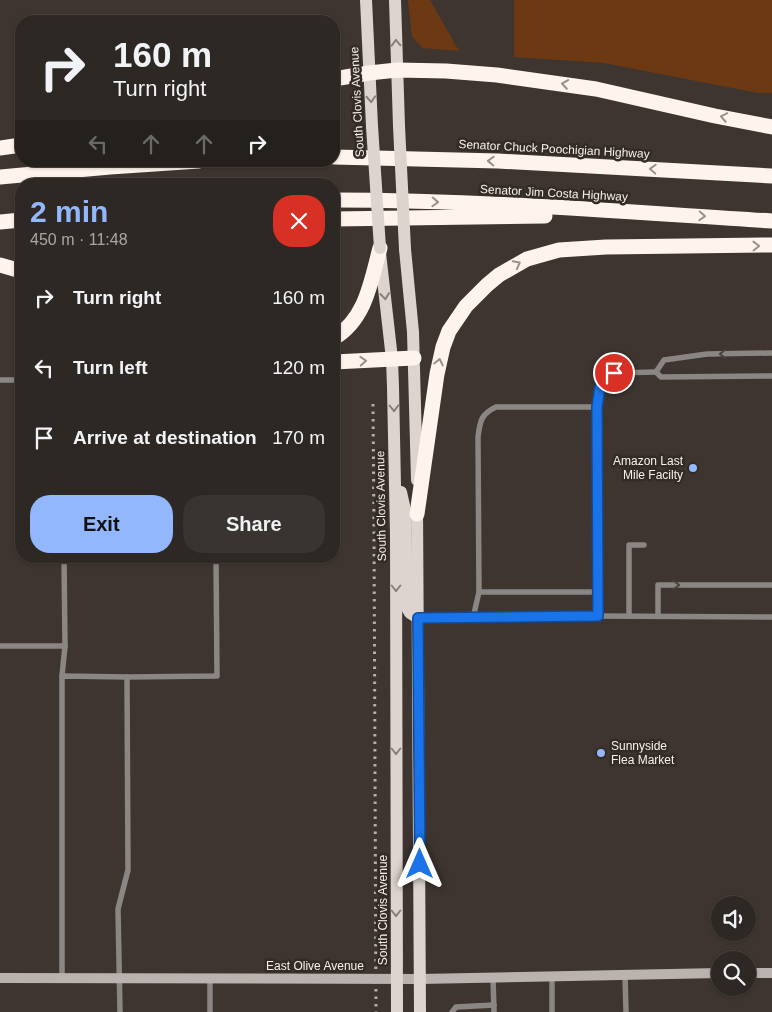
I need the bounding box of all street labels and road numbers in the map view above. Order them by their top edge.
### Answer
street label: South Clovis Avenue [347,46,367,158]
street label: Senator Chuck Poochigian Highway [458,137,650,161]
street label: Senator Jim Costa Highway [480,182,628,204]
street label: South Clovis Avenue [373,450,389,561]
street label: South Clovis Avenue [376,854,390,965]
street label: East Olive Avenue [266,959,364,973]

